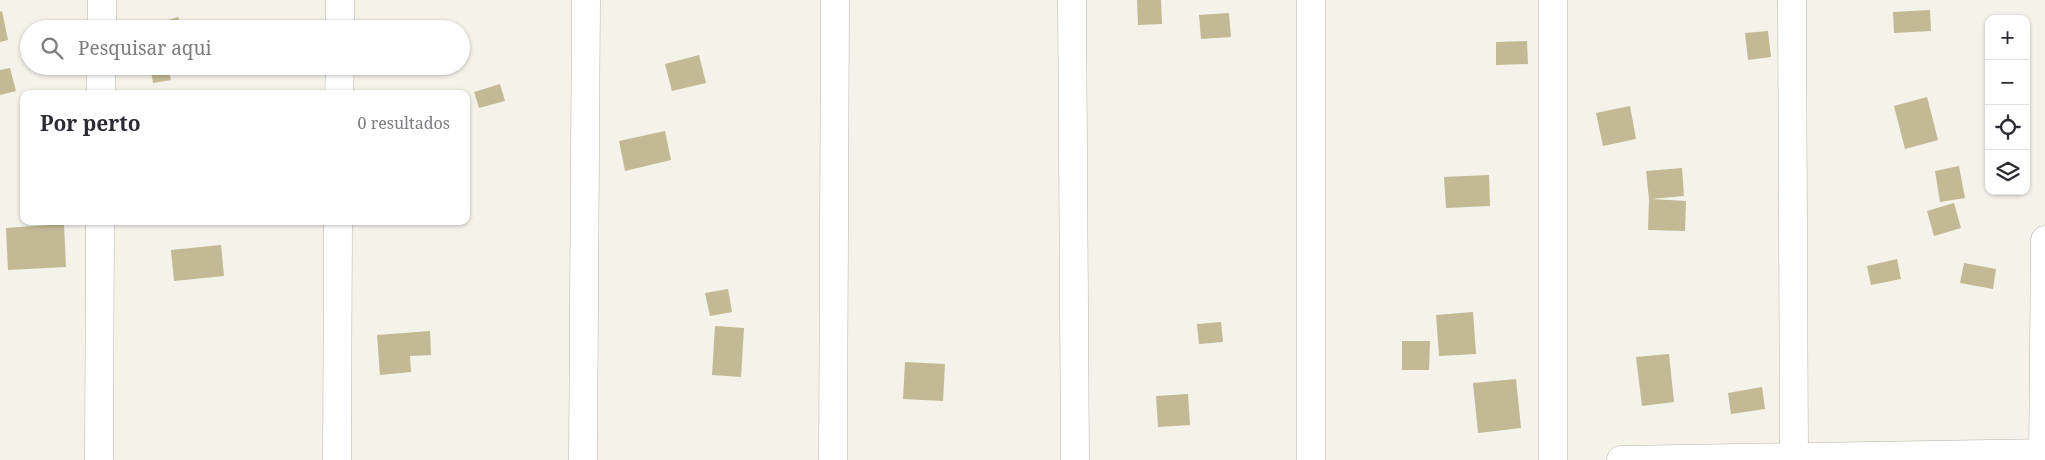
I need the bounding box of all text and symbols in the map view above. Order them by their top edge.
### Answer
map controls [1985,15,2030,195]
button: + [1985,15,2030,60]
search box [20,20,470,75]
icon: search [38,34,66,62]
text: Pesquisar aqui [78,35,212,61]
button: − [1985,60,2030,105]
button: locate [1985,105,2030,150]
text: Por perto [40,109,141,137]
text: 0 resultados [358,112,450,134]
button: layers [1985,150,2030,195]

